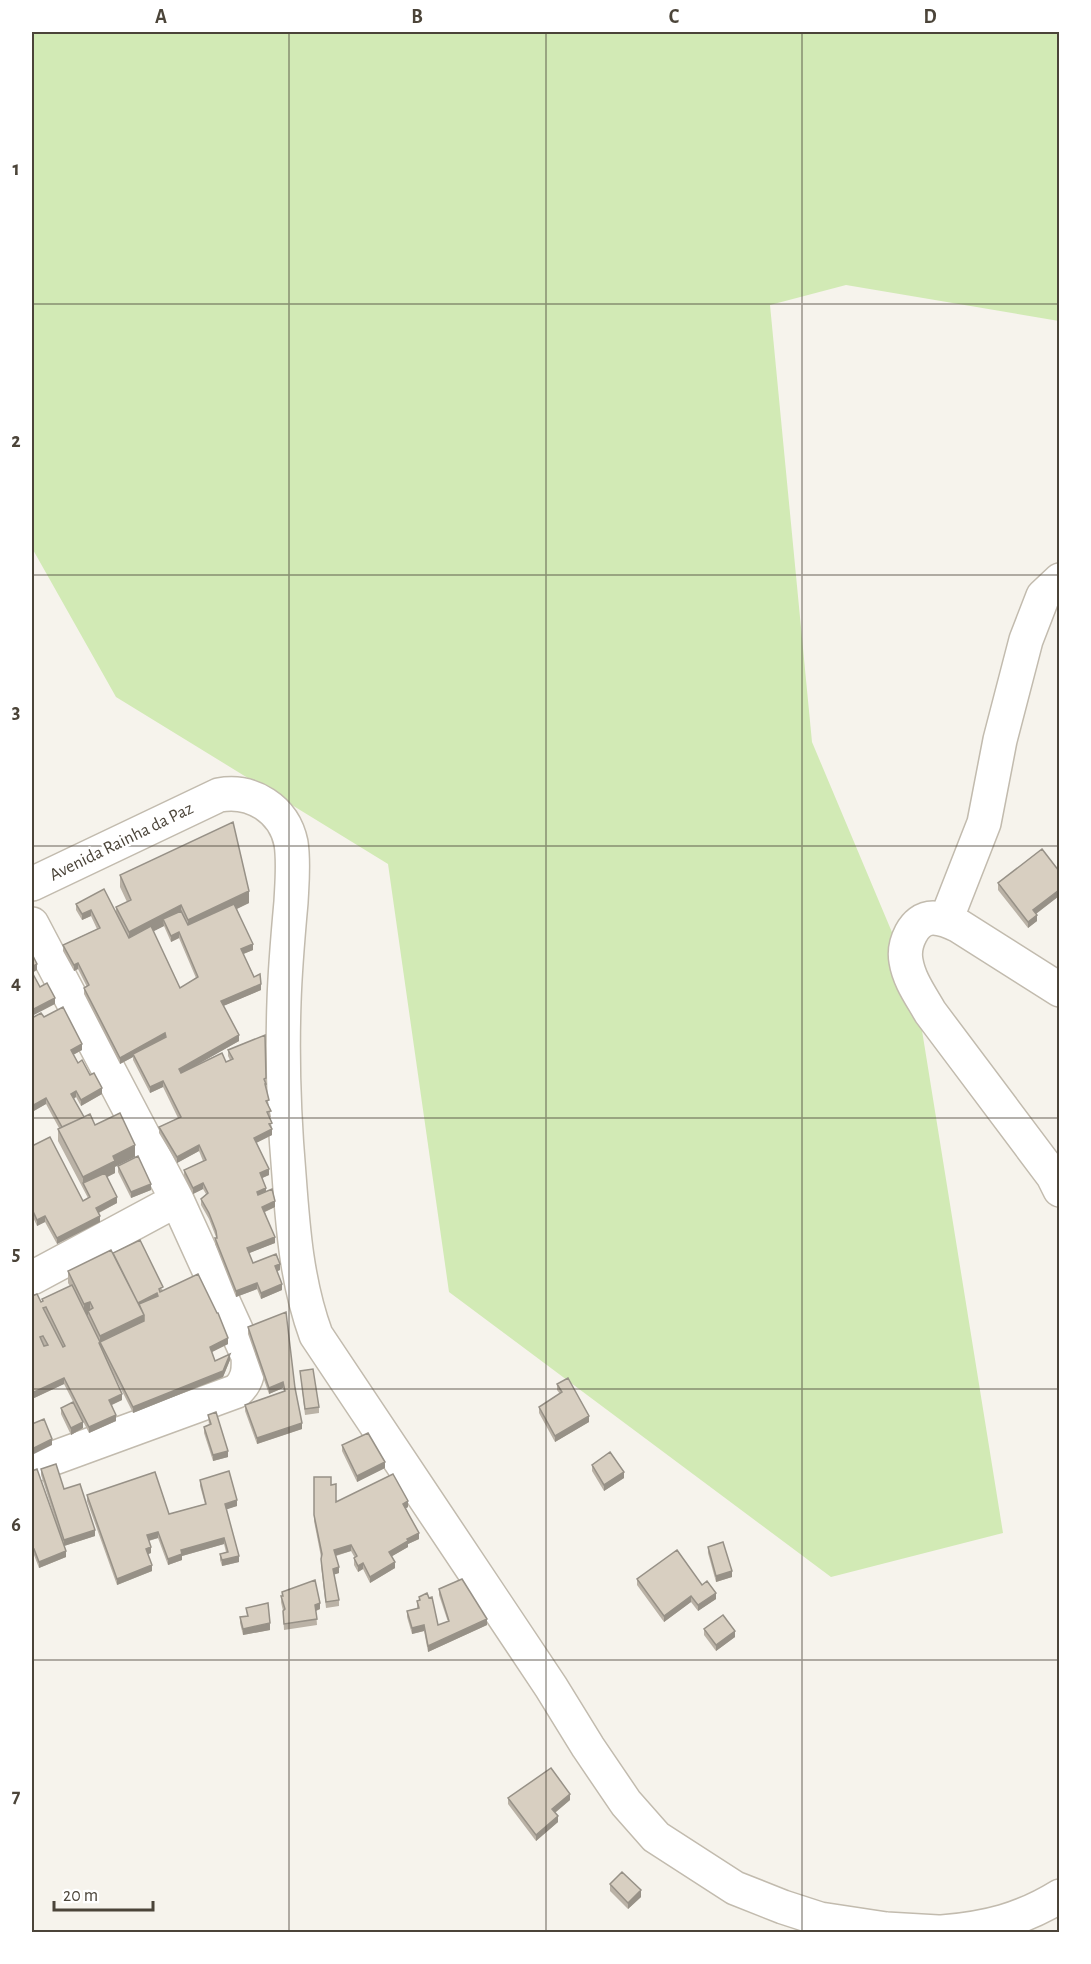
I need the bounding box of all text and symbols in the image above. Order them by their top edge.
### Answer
text: A [155,7,167,27]
text: B [411,7,423,27]
text: C [669,7,680,27]
text: D [923,7,937,27]
text: 1 [12,159,20,179]
text: 2 [11,431,21,451]
text: 3 [12,702,20,722]
street label: Avenida Rainha da Paz [47,799,196,884]
text: 4 [11,973,21,993]
text: 5 [12,1244,20,1264]
text: 6 [11,1515,21,1535]
text: 7 [12,1786,21,1806]
scale bar [54,1874,153,1912]
text: 20 m [63,1887,98,1905]

